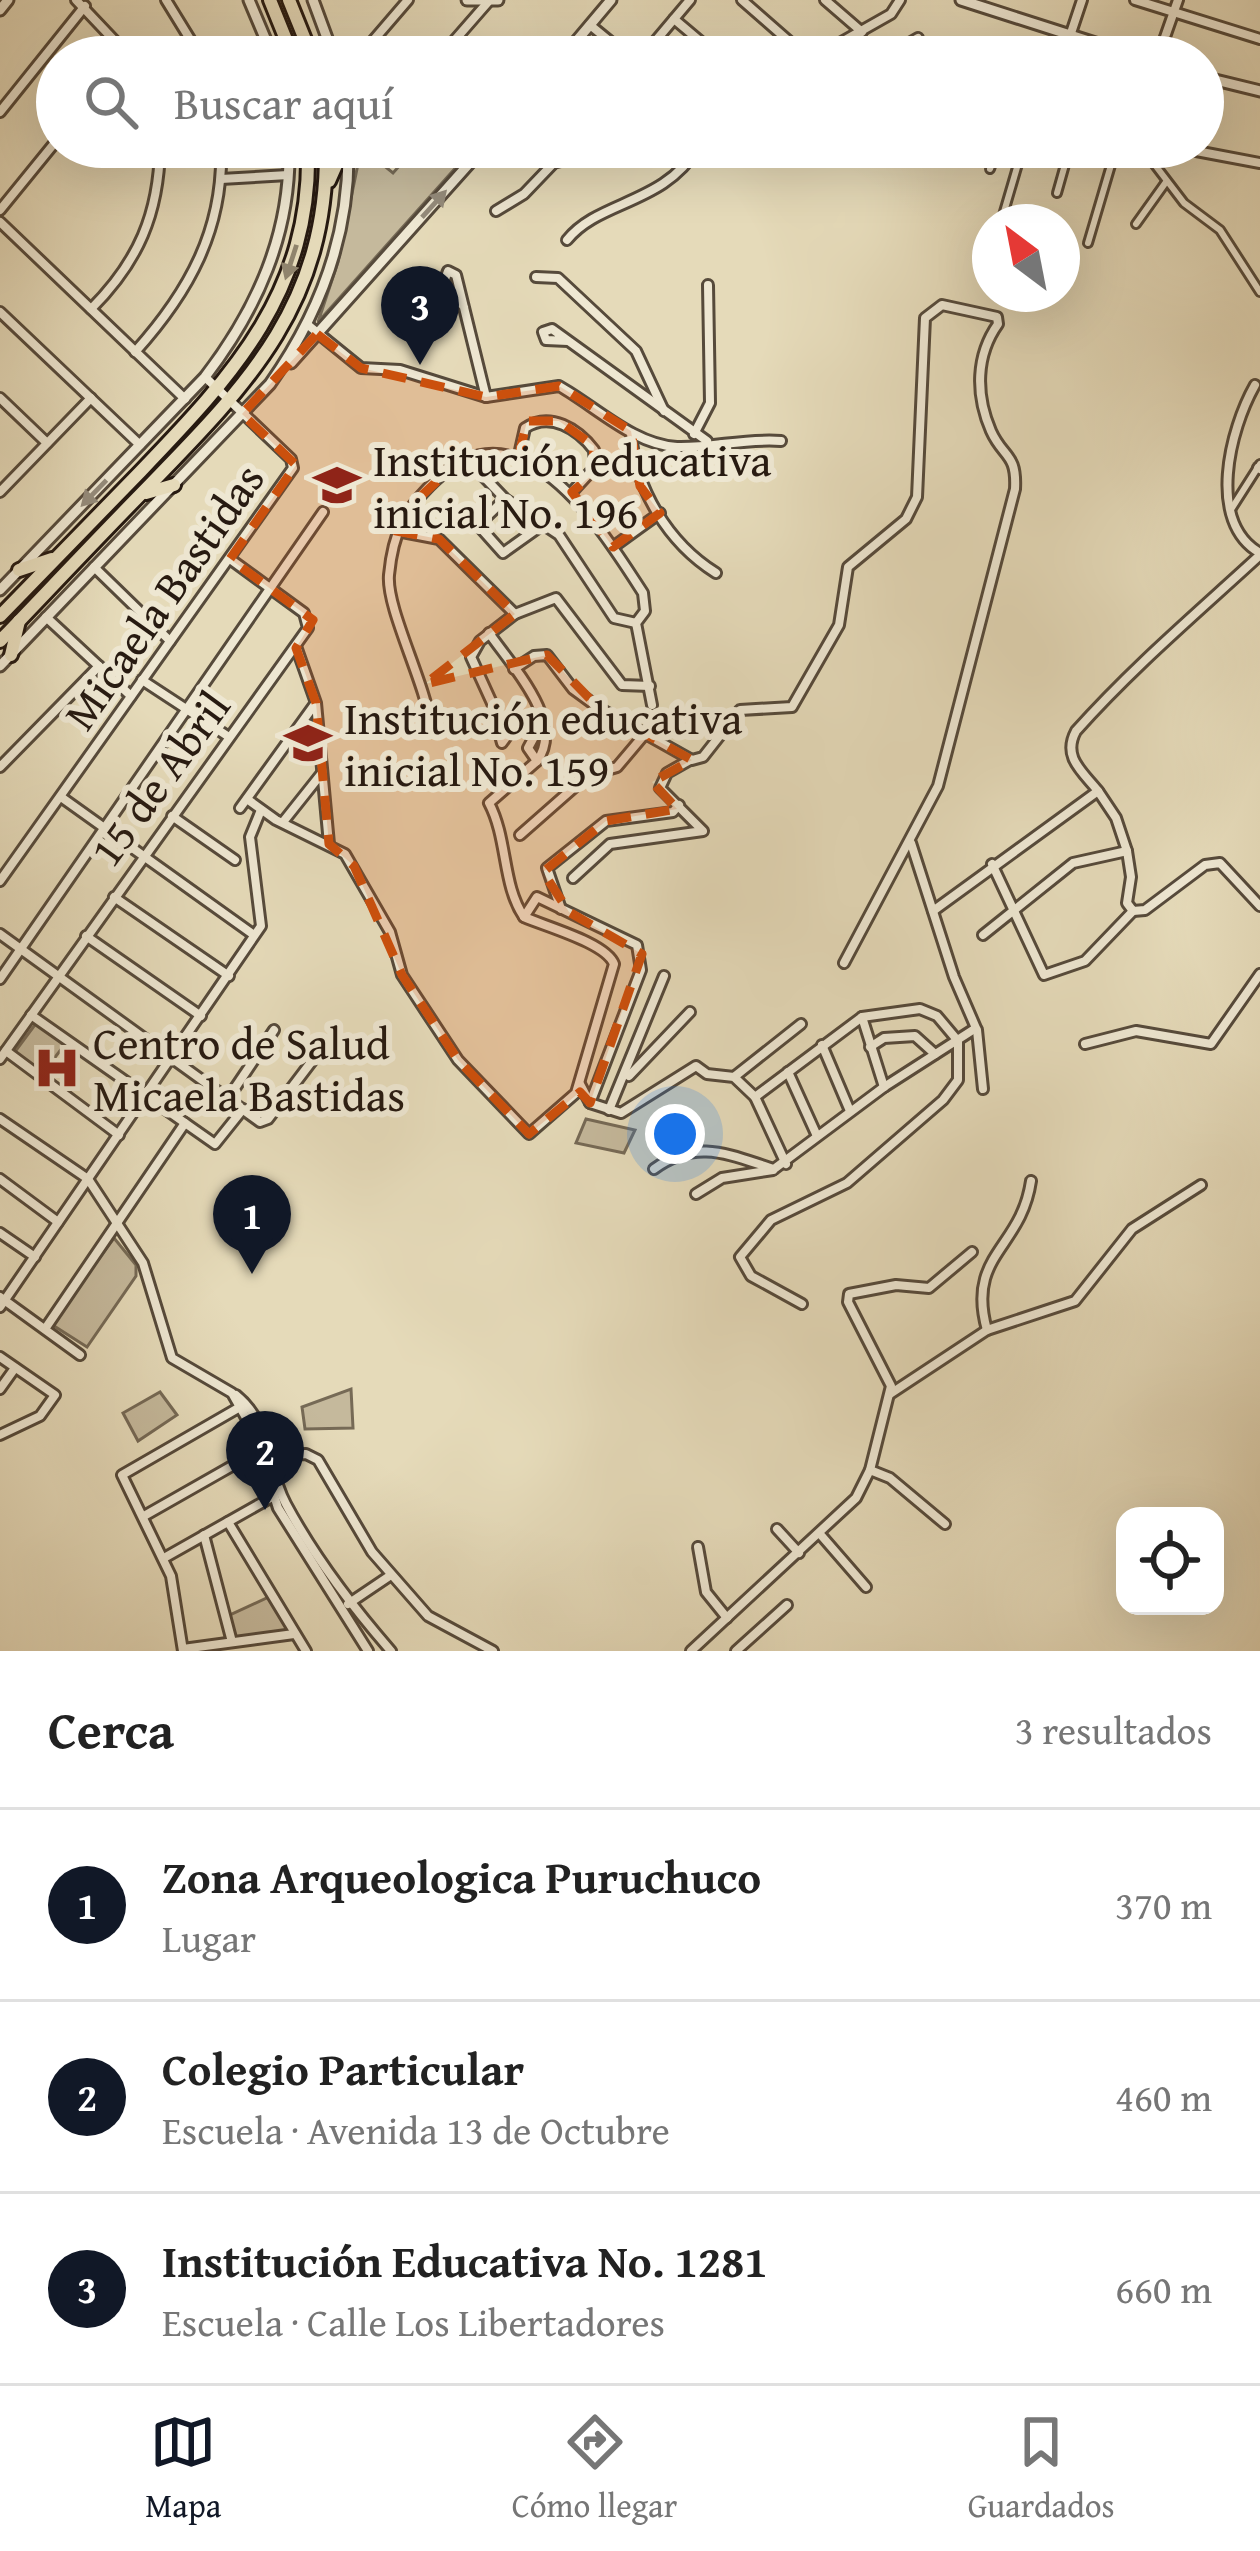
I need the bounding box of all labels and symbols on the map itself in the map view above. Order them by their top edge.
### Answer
one-way arrow [420,189,447,219]
north arrow [972,204,1080,312]
one-way arrow [281,244,300,281]
pin: 3 [381,266,459,365]
place label: Institución educativa inicial No. 196 [373,427,771,544]
street label: Micaela Bastidas [47,450,279,742]
school or university icon: Institución educativa inicial No. 196 [312,460,362,510]
one-way arrow [80,478,108,507]
street label: 15 de Abril [73,677,245,879]
place label: Institución educativa inicial No. 159 [344,685,742,802]
school or university icon: Institución educativa inicial No. 159 [283,718,333,768]
place label: Centro de Salud Micaela Bastidas [93,1010,405,1127]
hospital icon: Centro de Salud Micaela Bastidas [32,1043,82,1093]
your location [645,1104,705,1164]
pin: 1 [213,1175,291,1274]
pin: 2 [226,1411,304,1510]

